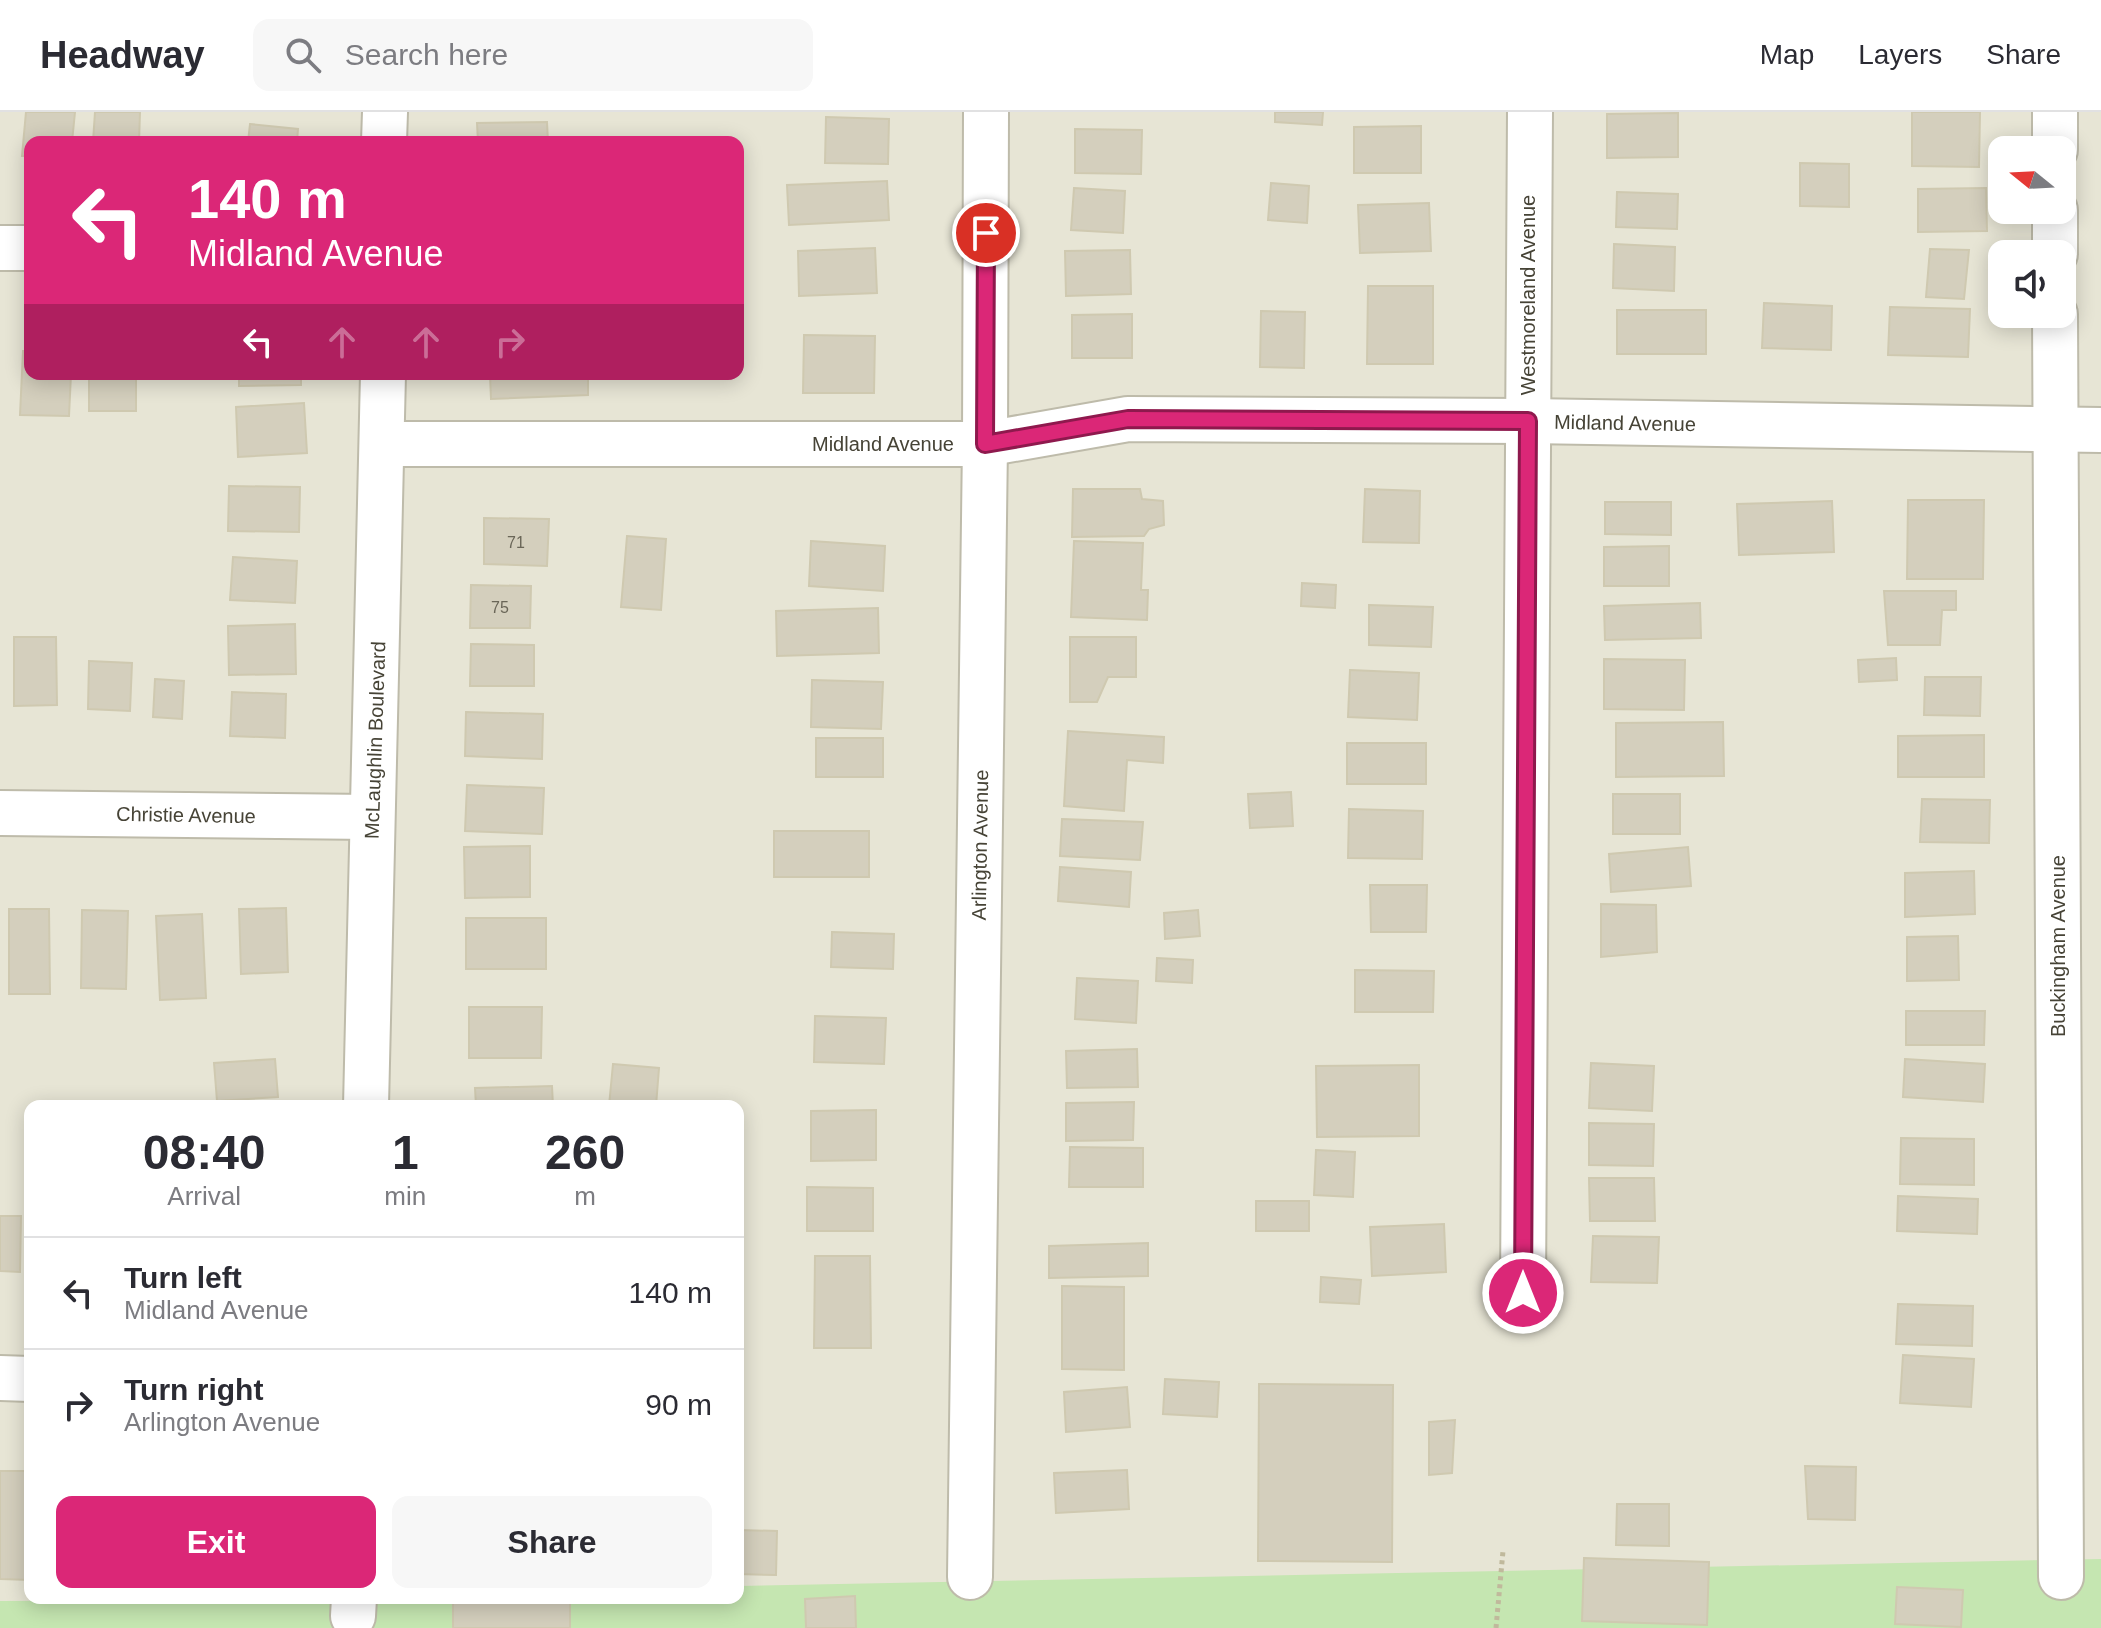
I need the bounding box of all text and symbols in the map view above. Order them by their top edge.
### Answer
search box [253,19,813,91]
icon: search [281,33,325,77]
text: Headway [40,34,205,76]
text: Search here [345,38,508,71]
text: Map [1760,39,1814,70]
text: Layers [1858,39,1942,70]
text: Share [1986,39,2061,70]
north arrow [1988,136,2076,224]
map controls [1988,136,2076,328]
text: 140 m [188,167,347,230]
icon: left [56,168,160,272]
street label: Westmoreland Avenue [1517,195,1539,395]
pin [952,199,1020,267]
icon: arrive [964,211,1008,255]
text: Midland Avenue [188,233,444,274]
button: sound [1988,240,2076,328]
icon: left [236,320,280,364]
icon: ahead [320,320,364,364]
icon: ahead [404,320,448,364]
icon: right [488,320,532,364]
street label: Midland Avenue [1554,411,1696,435]
street label: Midland Avenue [812,433,954,455]
house number: 71 [507,534,525,551]
house number: 75 [491,599,509,616]
street label: McLaughlin Boulevard [361,641,389,839]
street label: Arlington Avenue [968,769,992,921]
street label: Christie Avenue [116,803,256,827]
street label: Buckingham Avenue [2047,855,2069,1037]
text: 08:40 [143,1126,266,1179]
text: 1 [392,1126,419,1179]
text: 260 [545,1126,625,1179]
text: Arrival [167,1181,241,1211]
text: min [384,1181,426,1211]
text: m [574,1181,596,1211]
position arrow [1481,1251,1565,1335]
text: Turn left [124,1261,242,1294]
icon: left [56,1271,100,1315]
text: 140 m [629,1276,712,1309]
text: Midland Avenue [124,1295,309,1325]
text: Turn right [124,1373,263,1406]
icon: right [56,1383,100,1427]
text: 90 m [645,1388,712,1421]
text: Arlington Avenue [124,1407,320,1437]
button: Exit [56,1496,376,1588]
button: Share [392,1496,712,1588]

